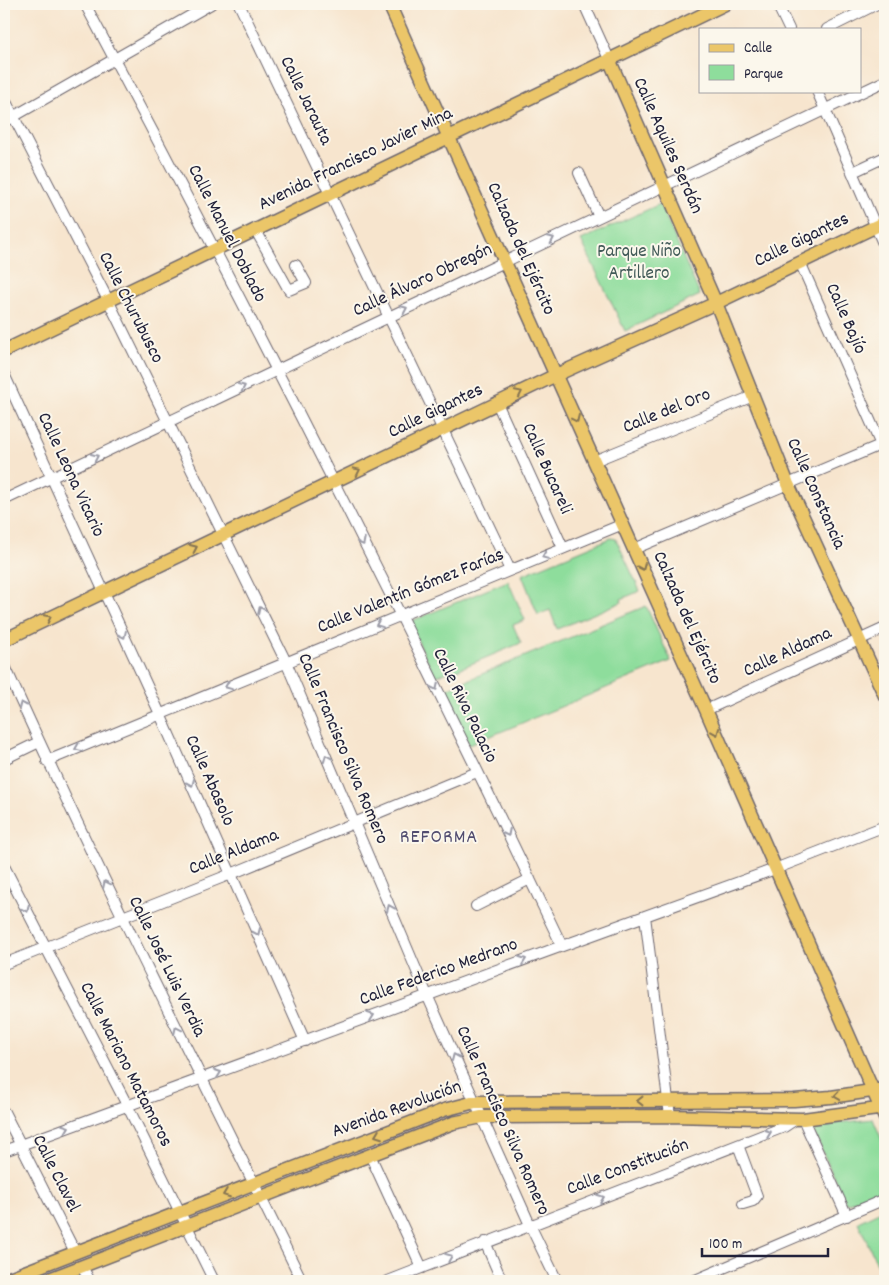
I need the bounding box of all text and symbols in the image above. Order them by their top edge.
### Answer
legend [699,28,862,92]
text: Calle [744,38,773,60]
street label: Calle Jarauta [272,52,339,151]
text: Parque [744,64,784,86]
street label: Calle Aquiles Serdán [625,73,709,219]
street label: Avenida Francisco Javier Mina [254,101,459,219]
street label: Calle Manuel Doblado [180,160,272,308]
street label: Calzada del Ejército [479,178,561,320]
street label: Calle Gigantes [750,206,854,276]
one-way arrow [546,235,555,246]
street label: Calle Álvaro Obregón [349,237,497,325]
park label: Parque Niño Artillero [597,239,681,288]
street label: Calle Churubusco [90,247,170,369]
street label: Calle Bajío [817,279,873,359]
one-way arrow [399,305,408,316]
street label: Calle Gigantes [384,377,488,447]
street label: Calle del Oro [619,382,715,442]
one-way arrow [237,383,246,393]
one-way arrow [514,388,523,399]
street label: Calle Leona Vicario [29,408,111,542]
one-way arrow [569,414,580,423]
street label: Calle Bucareli [514,419,578,519]
street label: Calle Constancia [778,434,852,555]
one-way arrow [90,453,99,463]
one-way arrow [352,467,361,477]
one-way arrow [356,537,367,546]
street label: Calle Valentín Gómez Farías [314,542,508,642]
one-way arrow [189,544,198,555]
street label: Calzada del Ejército [645,547,727,689]
one-way arrow [541,549,550,560]
one-way arrow [636,562,646,571]
one-way arrow [256,606,267,615]
one-way arrow [42,614,51,624]
one-way arrow [375,618,384,629]
street label: Calle Aldama [739,620,838,685]
one-way arrow [117,630,127,639]
street label: Calle Riva Palacio [425,644,503,768]
street label: Calle Francisco Silva Romero [290,649,394,849]
one-way arrow [225,680,233,690]
one-way arrow [429,682,439,691]
one-way arrow [18,701,29,710]
one-way arrow [709,727,720,736]
street label: Calle Abasolo [177,731,241,831]
one-way arrow [74,742,83,752]
one-way arrow [322,754,333,763]
one-way arrow [184,778,195,787]
street label: Calle Aldama [185,822,284,883]
district label: REFORMA [400,824,478,852]
one-way arrow [501,827,511,836]
one-way arrow [102,880,112,889]
street label: Calle José Luis Verdia [120,892,212,1043]
one-way arrow [20,904,30,913]
one-way arrow [386,904,396,913]
one-way arrow [250,927,261,936]
street label: Calle Federico Medrano [356,932,522,1014]
one-way arrow [519,956,527,966]
street label: Calle Mariano Matamoros [72,978,178,1152]
one-way arrow [366,1012,375,1022]
street label: Calle Francisco Silva Romero [448,1022,556,1220]
one-way arrow [173,1026,183,1035]
one-way arrow [450,1053,461,1062]
one-way arrow [214,1069,222,1079]
street label: Avenida Revolución [328,1074,466,1146]
one-way arrow [833,1091,841,1101]
one-way arrow [635,1096,643,1106]
one-way arrow [61,1124,70,1134]
one-way arrow [764,1128,772,1138]
one-way arrow [374,1129,383,1139]
street label: Calle Clavel [24,1131,86,1218]
street label: Calle Constitución [563,1132,693,1204]
one-way arrow [223,1188,231,1198]
one-way arrow [596,1194,605,1204]
scale bar [702,1225,828,1257]
text: 100 m [709,1234,742,1256]
one-way arrow [444,1252,453,1263]

